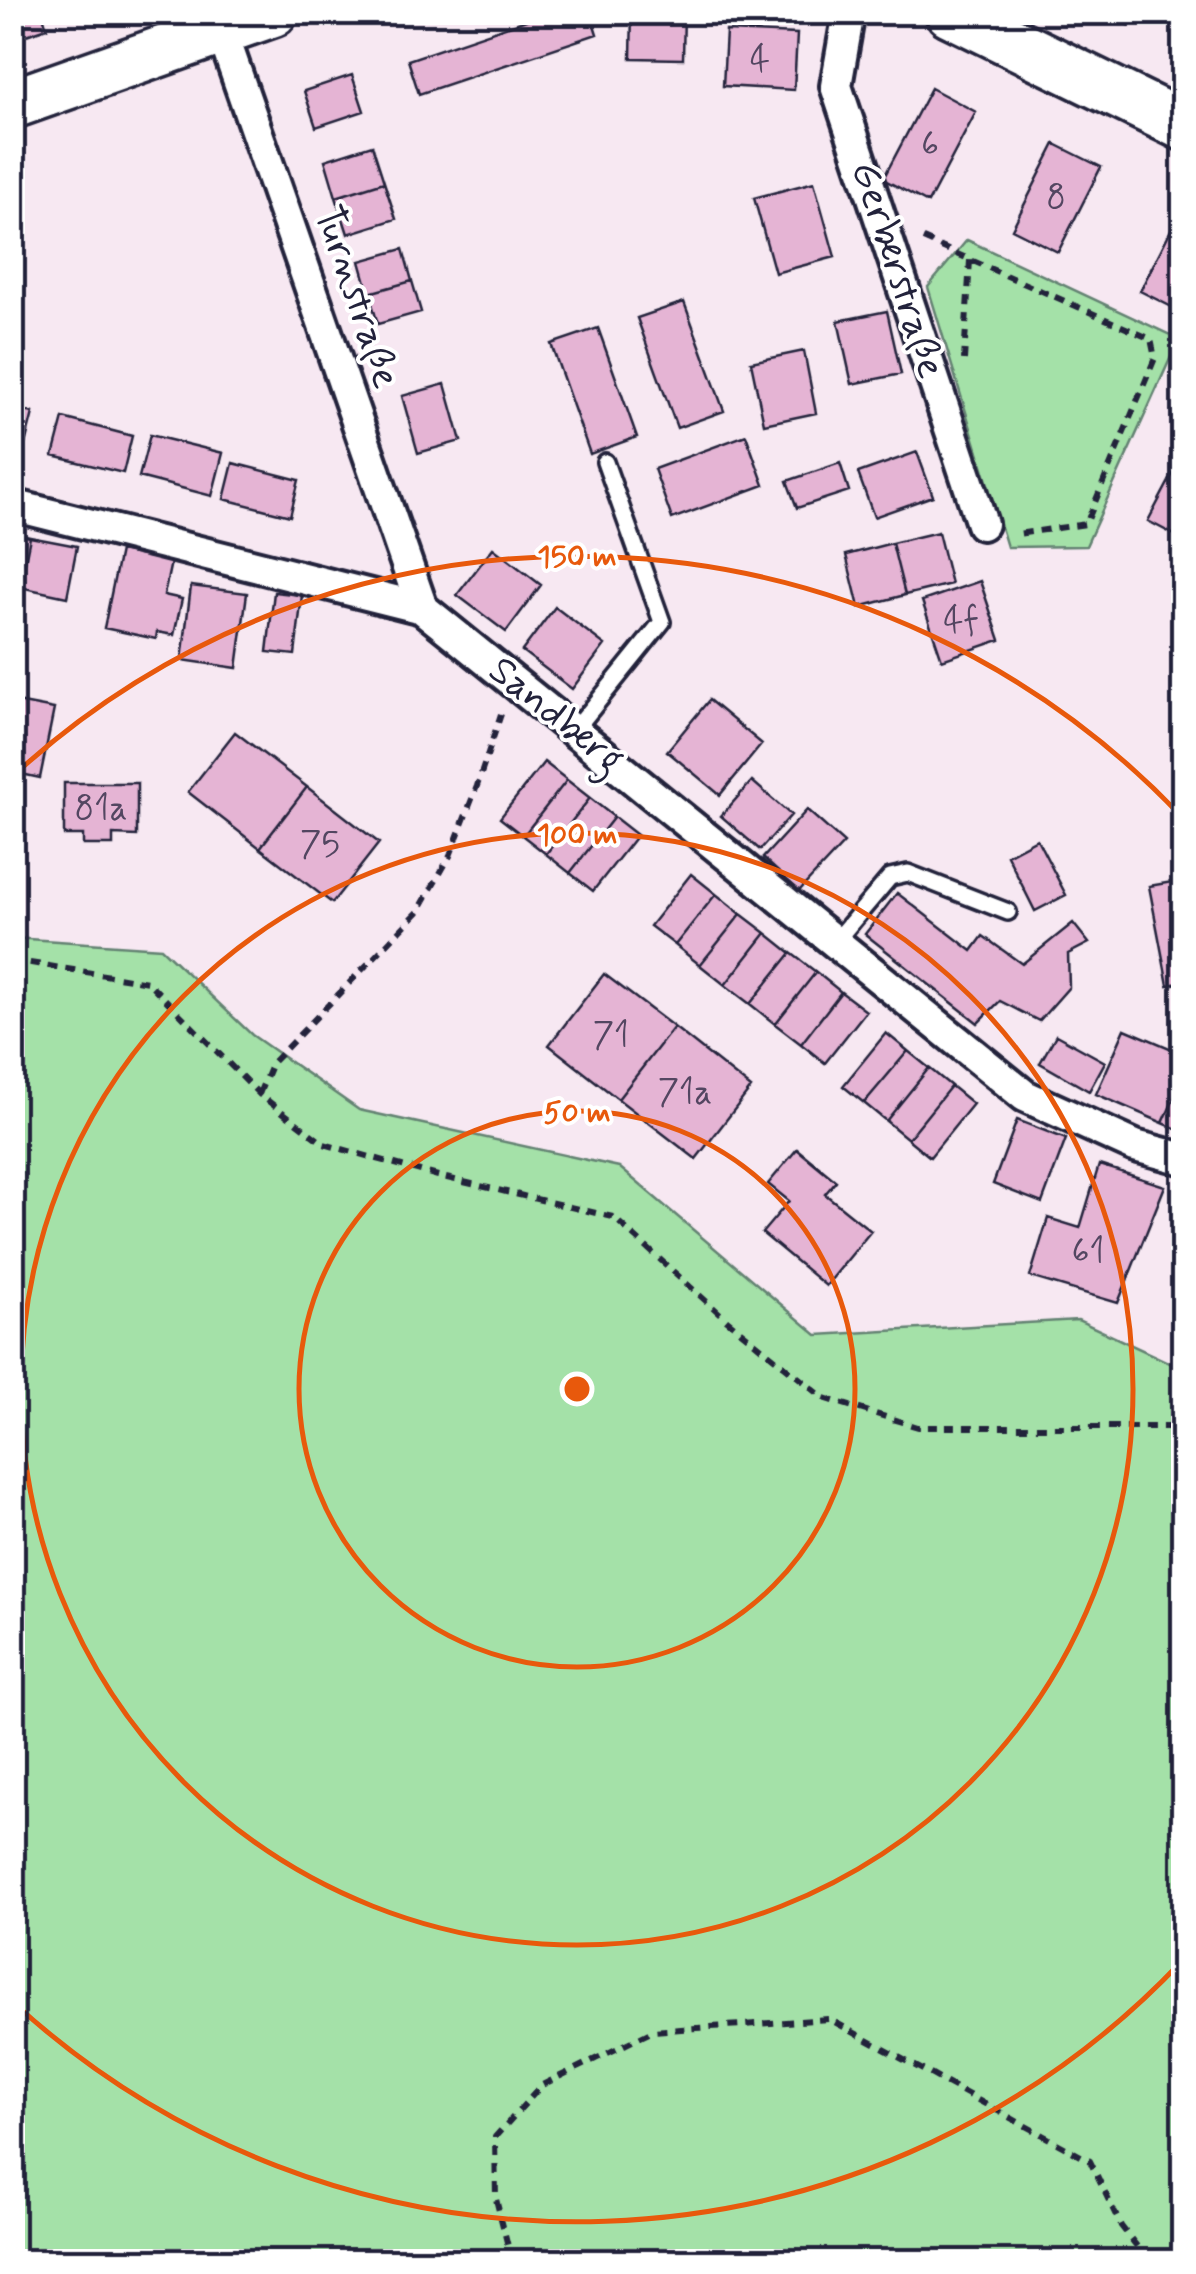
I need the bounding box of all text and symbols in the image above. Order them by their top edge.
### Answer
house number: 4 [750,37,770,83]
house number: 6 [921,122,939,168]
street label: Gerberstraße [838,155,956,385]
house number: 8 [1046,175,1066,221]
street label: Turnstraße [300,199,412,395]
text: 150 m [537,538,617,577]
house number: 4f [943,598,979,644]
street label: Sandberg [475,645,635,790]
house number: 81a [75,786,127,832]
text: 100 m [537,816,617,855]
house number: 75 [300,822,340,868]
house number: 71 [593,1013,629,1059]
house number: 71a [658,1070,712,1116]
text: 50 m [543,1094,611,1133]
house number: 61 [1072,1229,1104,1275]
centre of rings [559,1371,595,1407]

